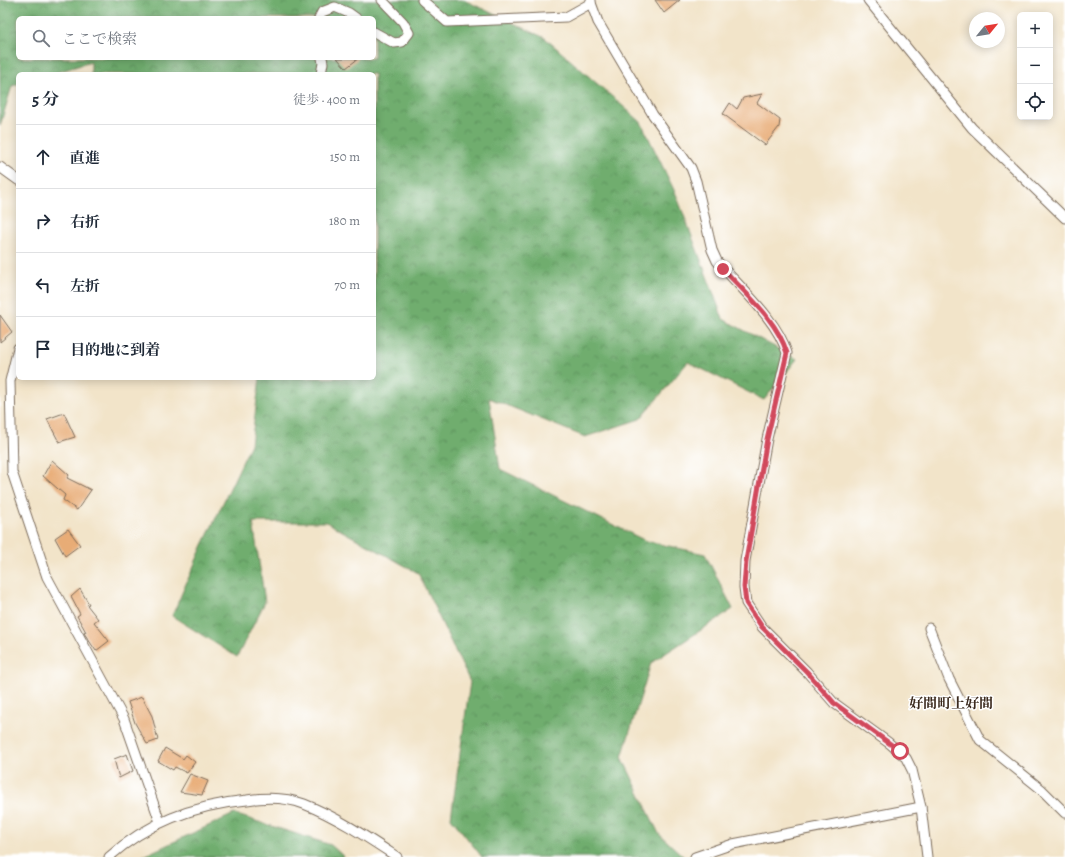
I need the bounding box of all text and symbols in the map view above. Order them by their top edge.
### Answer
north arrow [969,12,1005,48]
map controls [1017,12,1053,120]
button: + [1017,12,1053,48]
search box [16,16,376,60]
icon: search [30,27,52,49]
text: ここで検索 [62,29,137,49]
button: − [1017,48,1053,84]
button: locate [1017,84,1053,120]
text: 5 分 [32,88,59,111]
text: 徒歩 · 400 m [293,91,360,108]
icon: ahead [32,146,54,168]
text: 直進 [70,148,100,168]
text: 150 m [330,148,360,165]
icon: right [32,210,54,232]
text: 右折 [70,212,100,232]
text: 180 m [329,212,360,229]
route end [714,260,732,278]
icon: left [32,274,54,296]
text: 左折 [70,276,100,296]
text: 70 m [334,276,360,293]
icon: arrive [32,338,54,360]
text: 目的地に到着 [70,340,160,360]
district label: 好間町上好間 [909,694,993,713]
route start [891,742,909,760]

